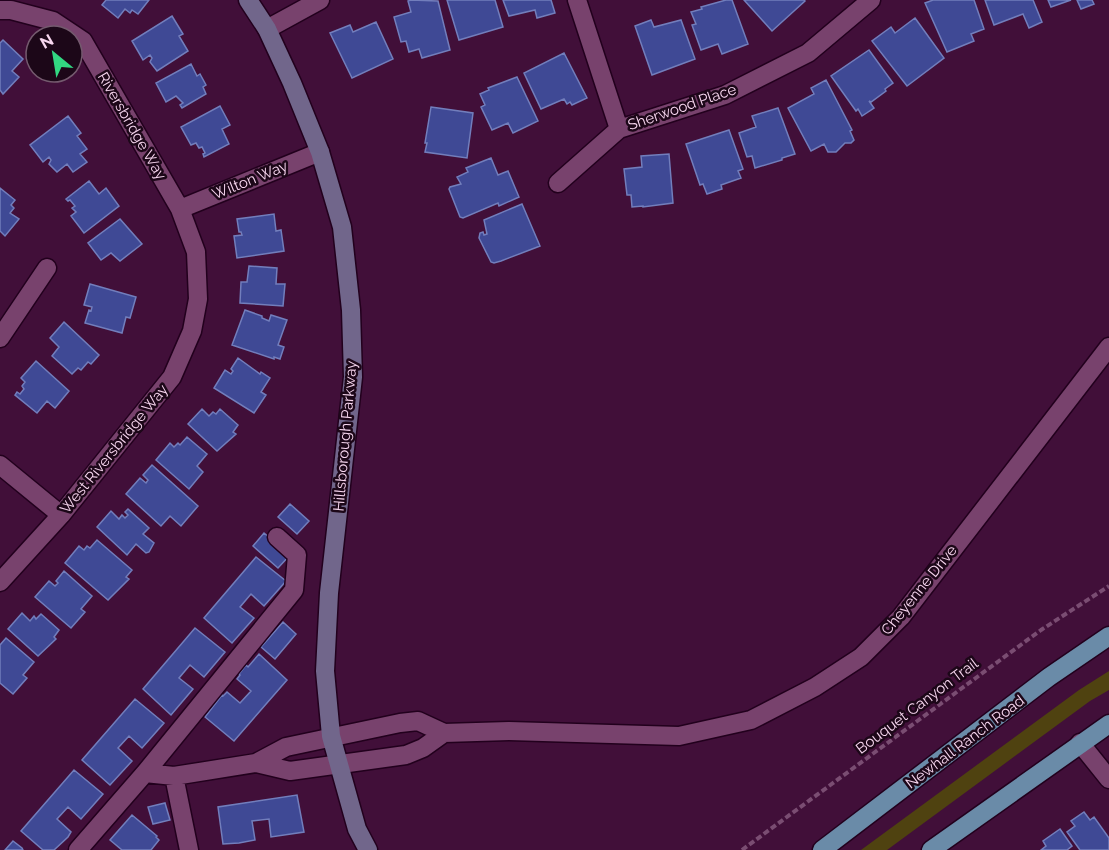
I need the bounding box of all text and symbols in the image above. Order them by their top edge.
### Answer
north arrow [24,24,84,84]
text: N [37,30,57,53]
street label: Riversbridge Way [94,69,170,183]
street label: Sherwood Place [625,80,739,134]
street label: Wilton Way [210,157,290,203]
street label: Hillsborough Parkway [329,360,361,512]
street label: West Riversbridge Way [56,381,172,517]
street label: Cheyenne Drive [877,541,961,638]
street label: Bouquet Canyon Trail [852,654,982,758]
street label: Newhall Ranch Road [902,691,1028,793]

